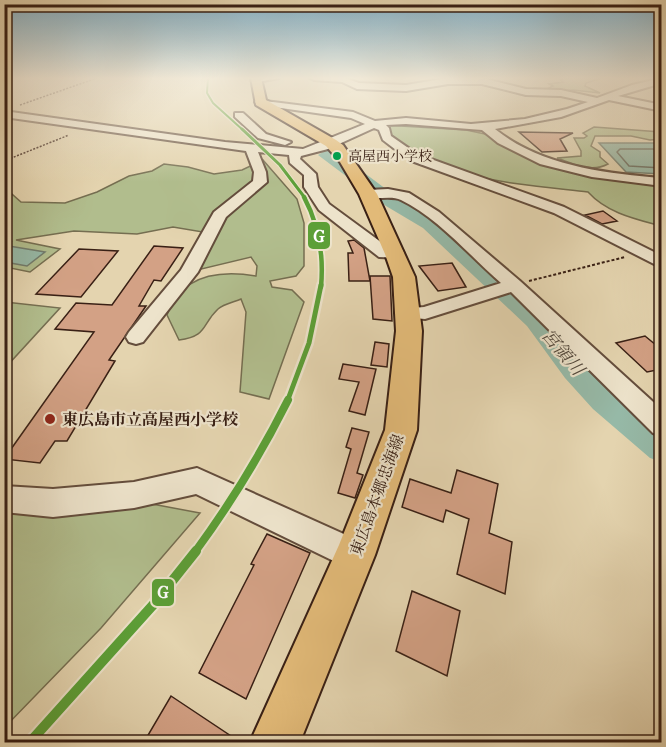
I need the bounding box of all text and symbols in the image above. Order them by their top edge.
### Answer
place label: 高屋西小学校 [348,148,432,165]
marker: 高屋西小学校 [331,150,343,162]
line badge: G [307,221,331,250]
text: G [313,227,325,246]
water label: 宮領川 [537,324,590,381]
place label: 東広島市立高屋西小学校 [62,410,239,429]
marker: 東広島市立高屋西小学校 [43,412,57,426]
street label: 東広島本郷忠海線 [346,432,408,558]
line badge: G [151,578,175,607]
text: G [157,583,169,602]

